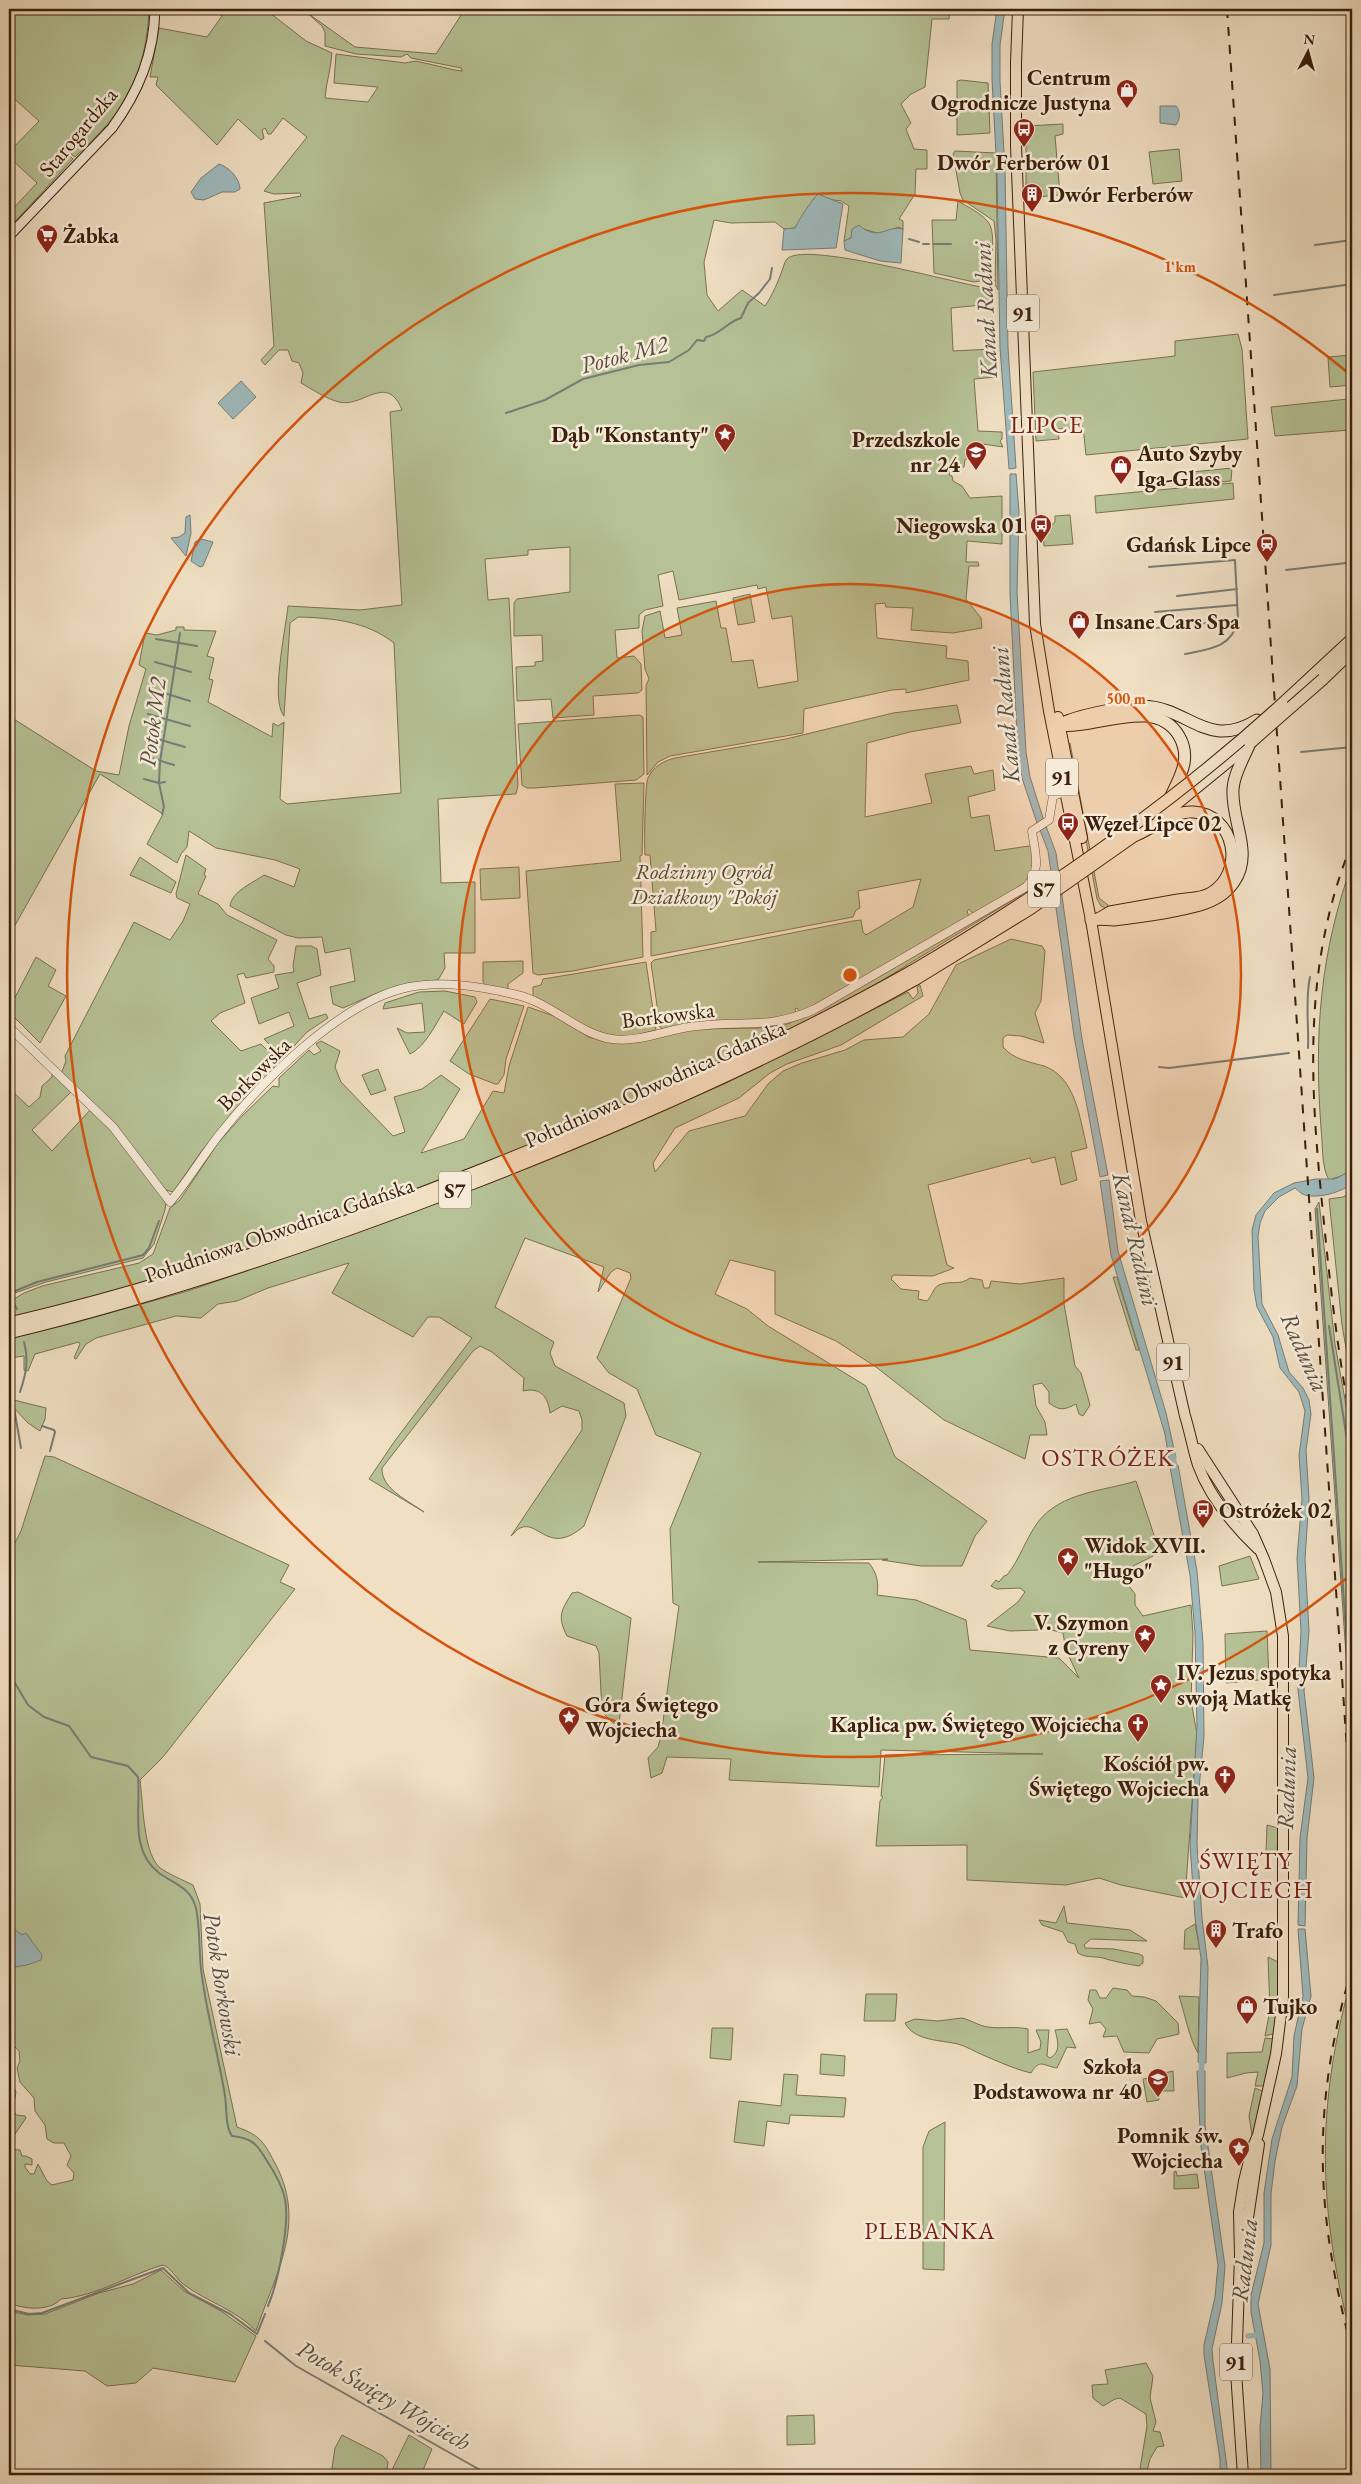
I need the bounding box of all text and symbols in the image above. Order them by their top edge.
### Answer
north arrow [1284,28,1334,78]
text: N [1303,30,1317,49]
place label: Centrum Ogrodnicze Justyna [931,63,1111,117]
shop icon: Centrum Ogrodnicze Justyna [1115,78,1139,109]
street label: Starogardzka [32,81,124,183]
bus stop icon: Dwór Ferberów 01 [1012,117,1036,148]
place label: Dwór Ferberów 01 [937,148,1111,177]
place label: Dwór Ferberów [1048,180,1194,209]
building icon: Dwór Ferberów [1020,182,1044,213]
place label: Żabka [63,221,119,250]
supermarket icon: Żabka [35,223,59,254]
water label: Kanał Raduni [966,240,1004,380]
text: 1 km [1164,257,1196,276]
road number: 91 [1007,294,1039,332]
water label: Potok M2 [577,327,673,381]
district label: LIPCE [1010,408,1084,440]
place label: Dąb "Konstanty" [551,420,709,449]
place icon: Dąb "Konstanty" [713,422,737,453]
place label: Przedszkole nr 24 [852,425,960,479]
place label: Auto Szyby Iga-Glass [1136,439,1243,493]
school or university icon: Przedszkole nr 24 [964,440,988,471]
shop icon: Auto Szyby Iga-Glass [1109,454,1133,485]
place label: Niegowska 01 [896,511,1025,540]
bus stop icon: Niegowska 01 [1029,513,1053,544]
place label: Gdańsk Lipce [1126,530,1251,559]
station icon: Gdańsk Lipce [1255,532,1279,563]
place label: Insane Cars Spa [1095,607,1240,636]
shop icon: Insane Cars Spa [1067,609,1091,640]
water label: Kanał Raduni [984,645,1026,785]
water label: Potok M2 [131,674,173,768]
text: 500 m [1106,689,1146,708]
road number: 91 [1046,759,1078,796]
place label: Węzeł Lipce 02 [1084,809,1222,838]
bus stop icon: Węzeł Lipce 02 [1056,811,1080,842]
park label: Rodzinny Ogród Działkowy "Pokój [630,857,778,911]
road number: S7 [1028,871,1060,908]
centre of rings [841,966,859,984]
street label: Borkowska [620,995,716,1035]
street label: Południowa Obwodnica Gdańska [520,1013,790,1155]
street label: Borkowska [211,1031,297,1117]
water label: Kanał Raduni [1105,1168,1167,1310]
street label: Południowa Obwodnica Gdańska [141,1170,418,1290]
road number: S7 [439,1172,471,1208]
water label: Radunia [1274,1307,1336,1397]
road number: 91 [1157,1344,1189,1380]
district label: OSTRÓŻEK [1041,1442,1175,1473]
place label: Ostróżek 02 [1219,1496,1331,1525]
bus stop icon: Ostróżek 02 [1191,1498,1215,1529]
place label: Widok XVII. "Hugo" [1084,1531,1206,1585]
place icon: Widok XVII. "Hugo" [1056,1546,1080,1577]
place label: V. Szymon z Cyreny [1034,1608,1130,1662]
place icon: V. Szymon z Cyreny [1133,1623,1157,1654]
place label: IV. Jezus spotyka swoją Matkę [1177,1658,1331,1712]
place icon: IV. Jezus spotyka swoją Matkę [1149,1673,1173,1704]
place label: Góra Świętego Wojciecha [585,1690,718,1744]
place icon: Góra Świętego Wojciecha [557,1705,581,1736]
place label: Kaplica pw. Świętego Wojciecha [830,1710,1122,1739]
church icon: Kaplica pw. Świętego Wojciecha [1126,1712,1150,1743]
water label: Radunia [1269,1745,1303,1831]
place label: Kościół pw. Świętego Wojciecha [1029,1749,1209,1803]
church icon: Kościół pw. Świętego Wojciecha [1213,1764,1237,1795]
district label: ŚWIĘTY WOJCIECH [1178,1844,1314,1905]
water label: Potok Borkowski [196,1910,250,2059]
place label: Trafo [1232,1916,1283,1945]
building icon: Trafo [1204,1918,1228,1949]
place label: Tujko [1263,1992,1317,2021]
shop icon: Tujko [1235,1994,1259,2025]
place label: Szkoła Podstawowa nr 40 [973,2052,1142,2106]
school or university icon: Szkoła Podstawowa nr 40 [1146,2067,1170,2098]
place label: Pomnik św. Wojciecha [1117,2121,1223,2175]
place icon: Pomnik św. Wojciecha [1227,2136,1251,2167]
district label: PLEBANKA [864,2215,996,2246]
water label: Radunia [1223,2216,1265,2304]
water label: Potok Święty Wojciech [292,2333,477,2457]
road number: 91 [1220,2344,1252,2380]

